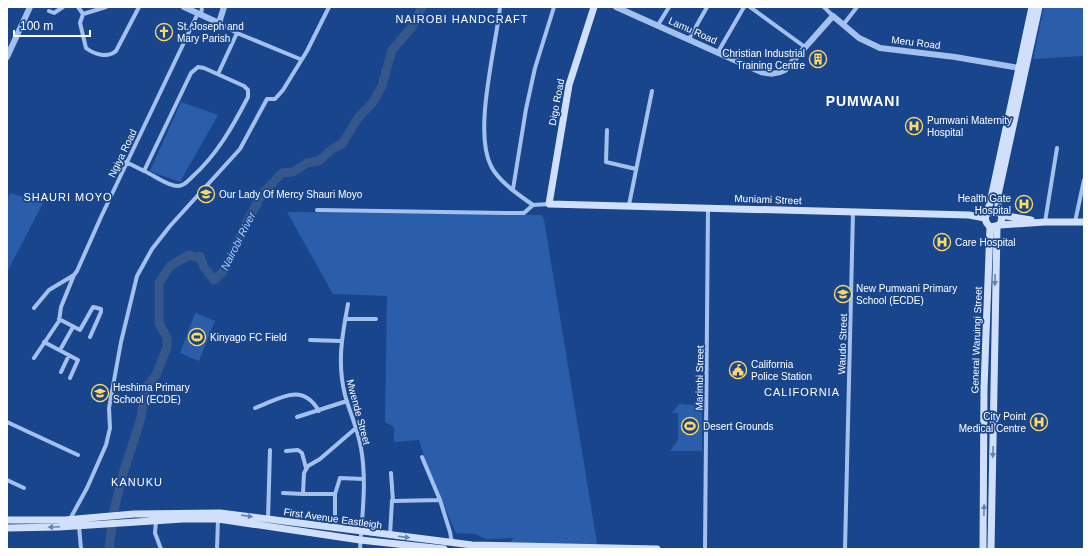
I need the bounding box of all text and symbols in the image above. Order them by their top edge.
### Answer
scale bar [14,12,90,38]
district label: NAIROBI HANDCRAFT [395,13,529,25]
street label: Lamu Road [667,15,719,46]
text: 100 m [20,19,53,33]
place label: St. Joseph and Mary Parish [177,21,244,44]
church icon: St. Joseph and Mary Parish [154,22,174,42]
street label: Meru Road [891,34,941,51]
place label: Christian Industrial Training Centre [722,48,805,71]
building icon: Christian Industrial Training Centre [808,49,828,69]
street label: Digo Road [547,78,566,126]
district label: PUMWANI [826,93,900,109]
place label: Pumwani Maternity Hospital [927,115,1012,138]
hospital icon: Pumwani Maternity Hospital [904,116,924,136]
street label: Ngiya Road [106,127,139,179]
school or university icon: Our Lady Of Mercy Shauri Moyo [196,184,216,204]
place label: Our Lady Of Mercy Shauri Moyo [219,189,363,200]
district label: SHAURI MOYO [23,191,113,203]
street label: Muniami Street [734,193,802,206]
place label: Health Gate Hospital [958,193,1011,216]
hospital icon: Health Gate Hospital [1014,194,1034,214]
water label: Nairobi River [218,209,258,272]
hospital icon: Care Hospital [932,232,952,252]
place label: Care Hospital [955,237,1016,248]
one-way arrow [992,274,999,286]
place label: New Pumwani Primary School (ECDE) [856,283,957,306]
school or university icon: New Pumwani Primary School (ECDE) [833,284,853,304]
street label: General Waruingi Street [969,286,984,394]
street label: Waudo Street [836,313,849,375]
sports icon: Kinyago FC Field [187,327,207,347]
place label: Kinyago FC Field [210,332,287,343]
street label: Marimbi Street [693,345,706,411]
place label: California Police Station [751,359,812,382]
public building icon: California Police Station [728,360,748,380]
street label: Mwende Street [344,378,373,446]
place label: Heshima Primary School (ECDE) [113,382,190,405]
school or university icon: Heshima Primary School (ECDE) [90,383,110,403]
district label: CALIFORNIA [764,386,840,398]
place label: City Point Medical Centre [959,411,1026,434]
hospital icon: City Point Medical Centre [1029,412,1049,432]
sports icon: Desert Grounds [680,416,700,436]
place label: Desert Grounds [703,421,774,432]
one-way arrow [990,446,996,459]
district label: KANUKU [111,476,163,488]
one-way arrow [980,504,987,516]
street label: First Avenue Eastleigh [283,506,383,531]
one-way arrow [241,513,253,519]
one-way arrow [48,524,60,531]
one-way arrow [398,534,410,540]

